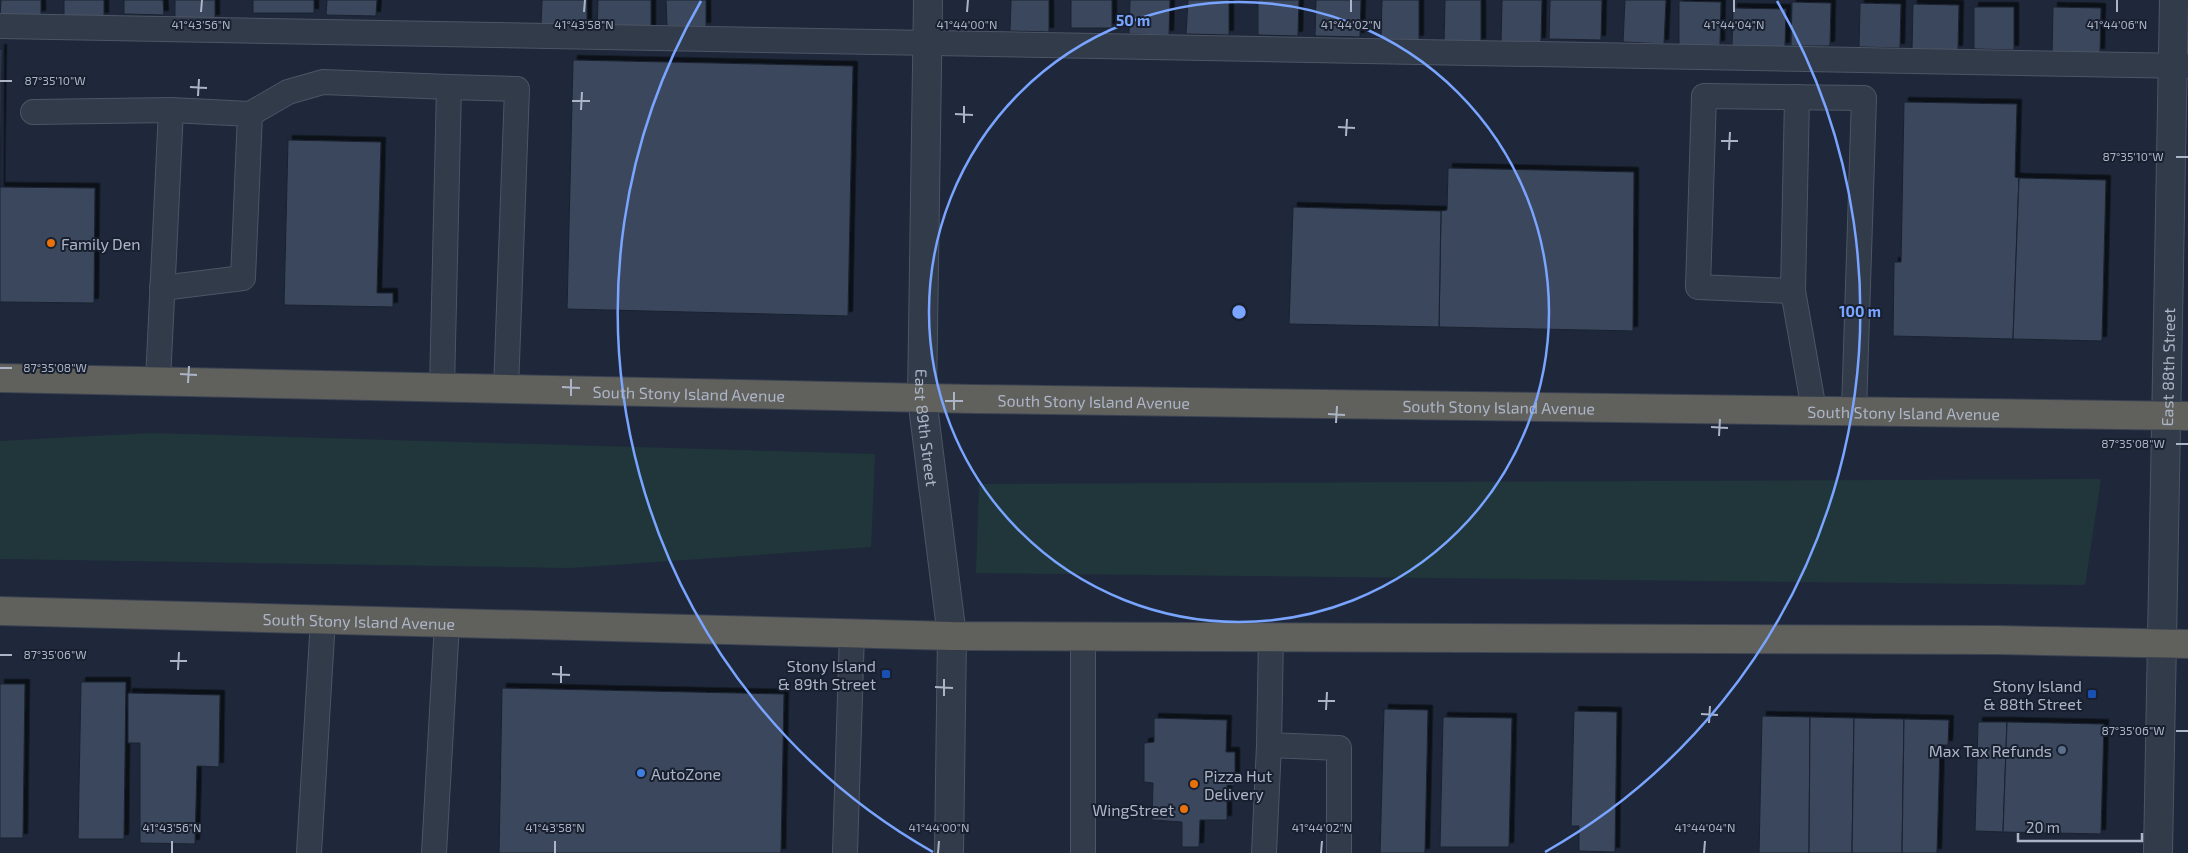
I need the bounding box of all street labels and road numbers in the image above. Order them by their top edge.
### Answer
street label: East 88th Street [2157,308,2178,427]
street label: East 89th Street [912,369,943,487]
street label: South Stony Island Avenue [592,381,785,404]
street label: South Stony Island Avenue [997,390,1190,412]
street label: South Stony Island Avenue [1402,395,1595,417]
street label: South Stony Island Avenue [1807,401,2000,423]
street label: South Stony Island Avenue [262,608,455,632]

